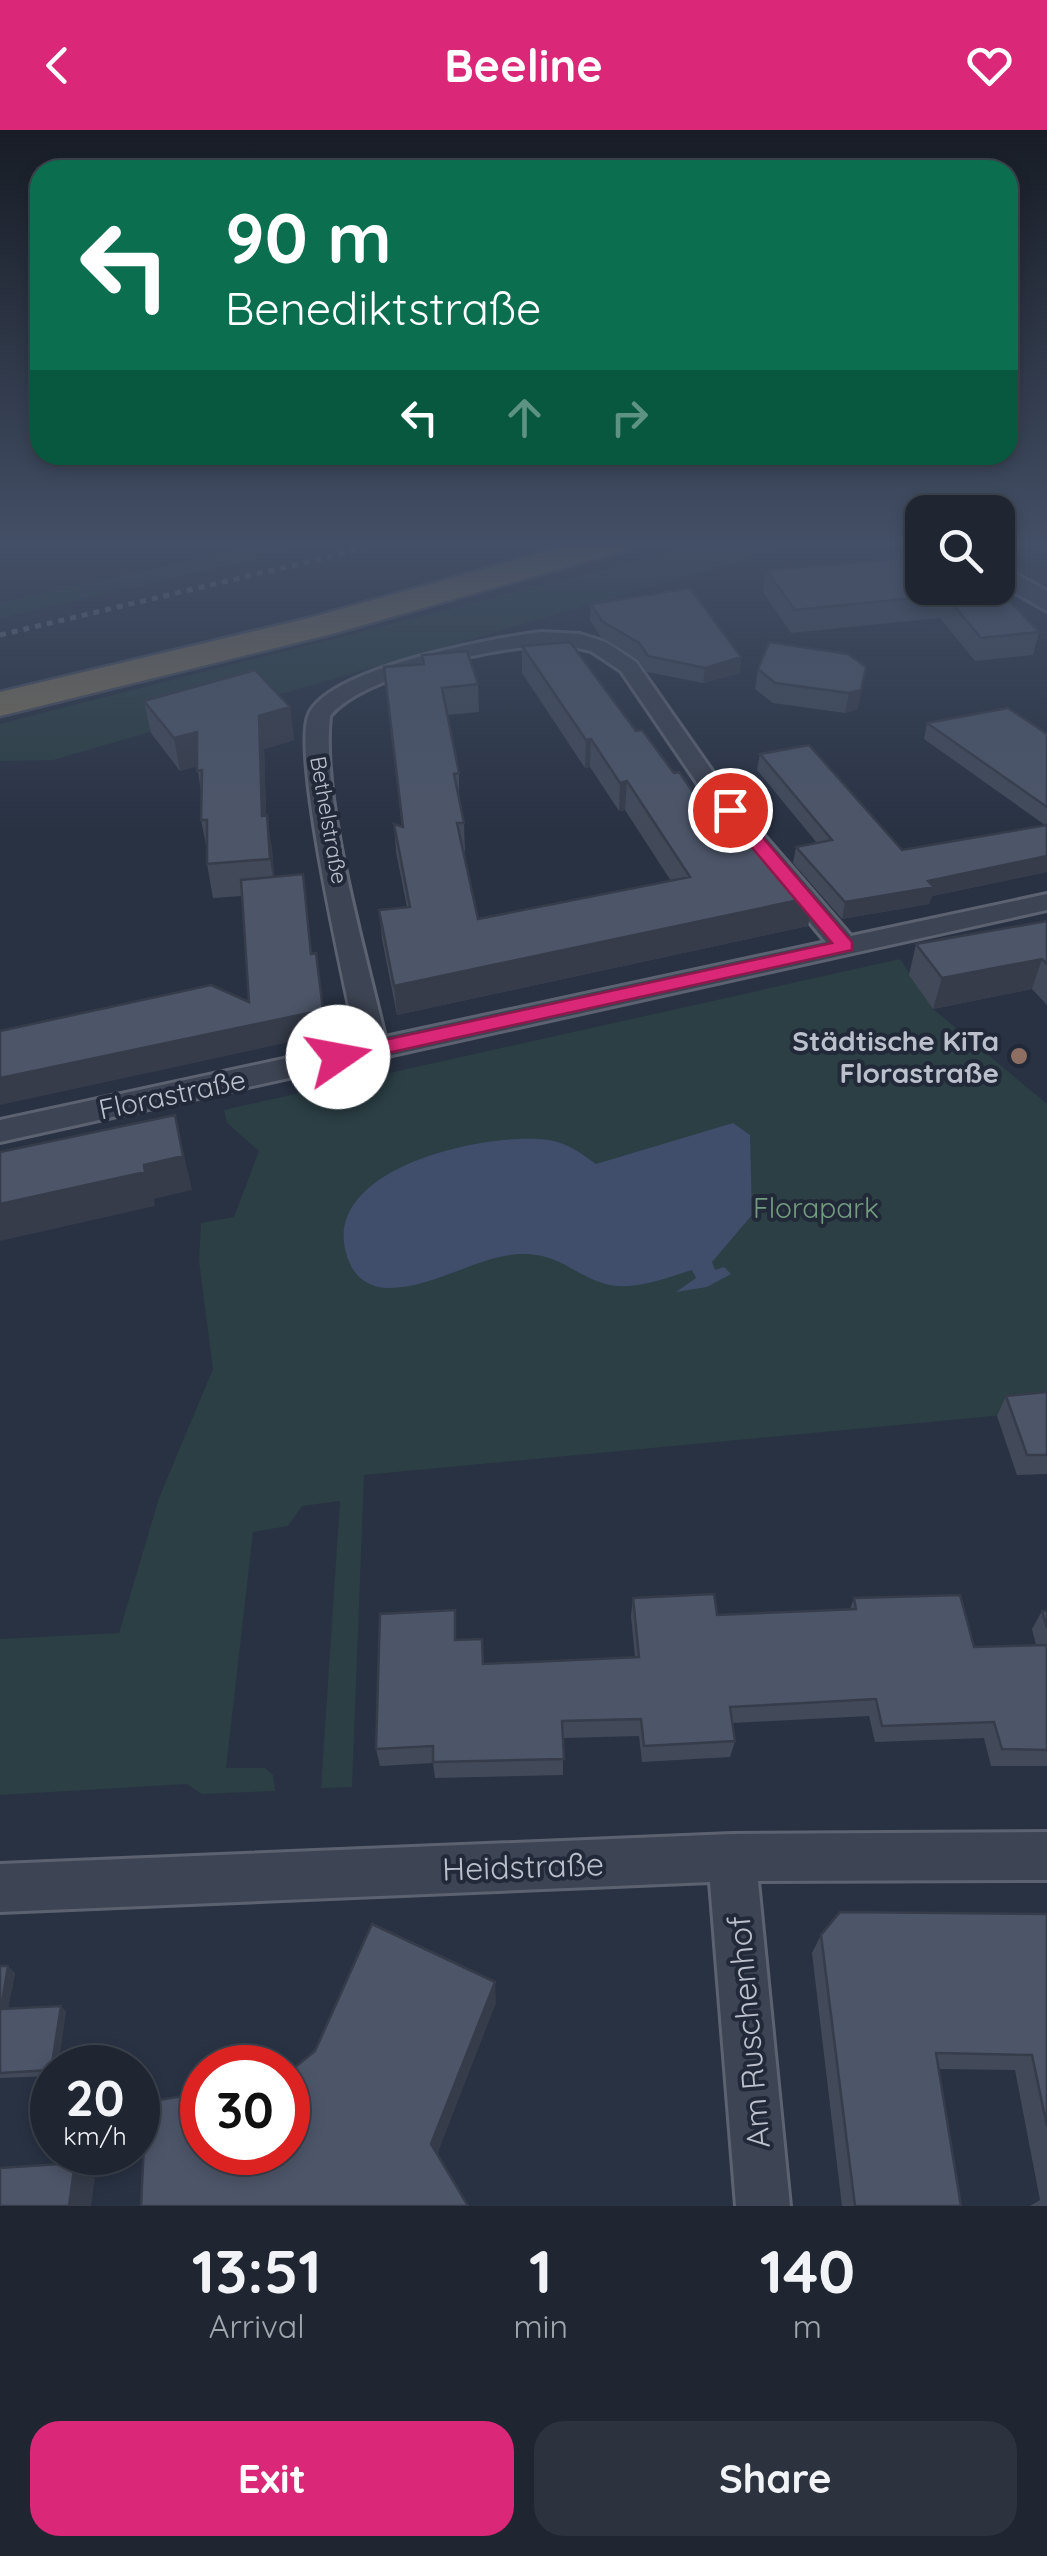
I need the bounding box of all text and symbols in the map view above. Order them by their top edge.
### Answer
text: Beeline [444,37,603,93]
icon: back [30,38,85,93]
icon: heart [962,38,1017,93]
text: 90 m [225,193,392,281]
icon: left [60,200,190,330]
text: Benediktstraße [225,280,541,336]
icon: left [392,390,447,445]
icon: ahead [497,390,552,445]
icon: right [602,390,657,445]
map controls [905,495,1015,605]
button: search [905,495,1015,605]
street label: Bethelstraße [304,754,354,886]
pin [688,768,773,853]
icon: arrive [703,783,758,838]
position arrow [286,1005,390,1109]
place label: Städtische KiTa Florastraße [792,1023,999,1090]
marker: Städtische KiTa Florastraße [1008,1045,1030,1067]
street label: Florastraße [95,1061,249,1127]
park label: Florapark [753,1190,879,1225]
street label: Heidstraße [441,1843,605,1889]
street label: Am Ruschenhof [718,1914,778,2150]
speed limit sign: 30 [180,2045,310,2175]
text: 20 [65,2066,125,2129]
text: km/h [63,2120,127,2151]
text: 13:51 [192,2233,322,2308]
text: 1 [529,2233,552,2308]
text: 140 [760,2233,855,2308]
text: Arrival [209,2306,305,2346]
text: min [513,2306,568,2346]
text: m [793,2306,822,2346]
button: Exit [30,2421,514,2536]
button: Share [534,2421,1017,2536]

